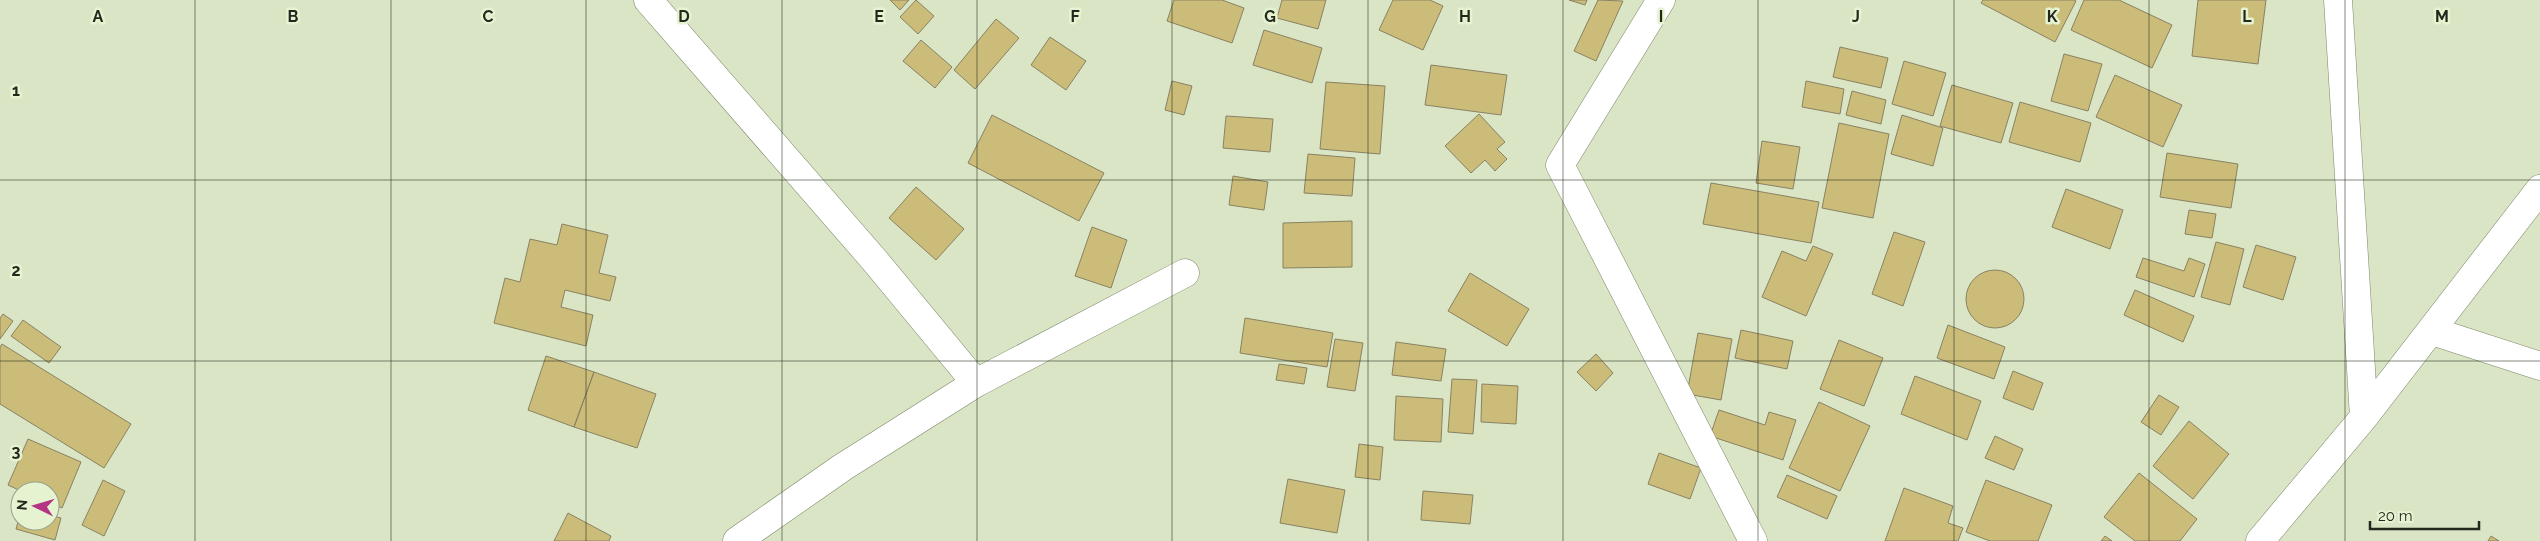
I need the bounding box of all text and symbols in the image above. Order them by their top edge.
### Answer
text: A [93,7,104,26]
text: B [288,7,299,26]
text: C [483,7,494,26]
text: D [678,7,690,26]
text: E [874,7,884,26]
text: F [1070,7,1080,26]
text: G [1264,7,1276,26]
text: H [1459,7,1471,26]
text: I [1659,7,1663,26]
text: J [1852,7,1860,26]
text: K [2047,7,2058,26]
text: L [2242,7,2252,26]
text: M [2435,7,2449,26]
text: 1 [12,81,20,100]
text: 2 [11,261,21,280]
text: 3 [12,442,21,461]
north arrow [10,481,60,531]
scale bar [2370,498,2479,530]
text: N [14,499,30,511]
text: 20 m [2378,507,2413,525]

